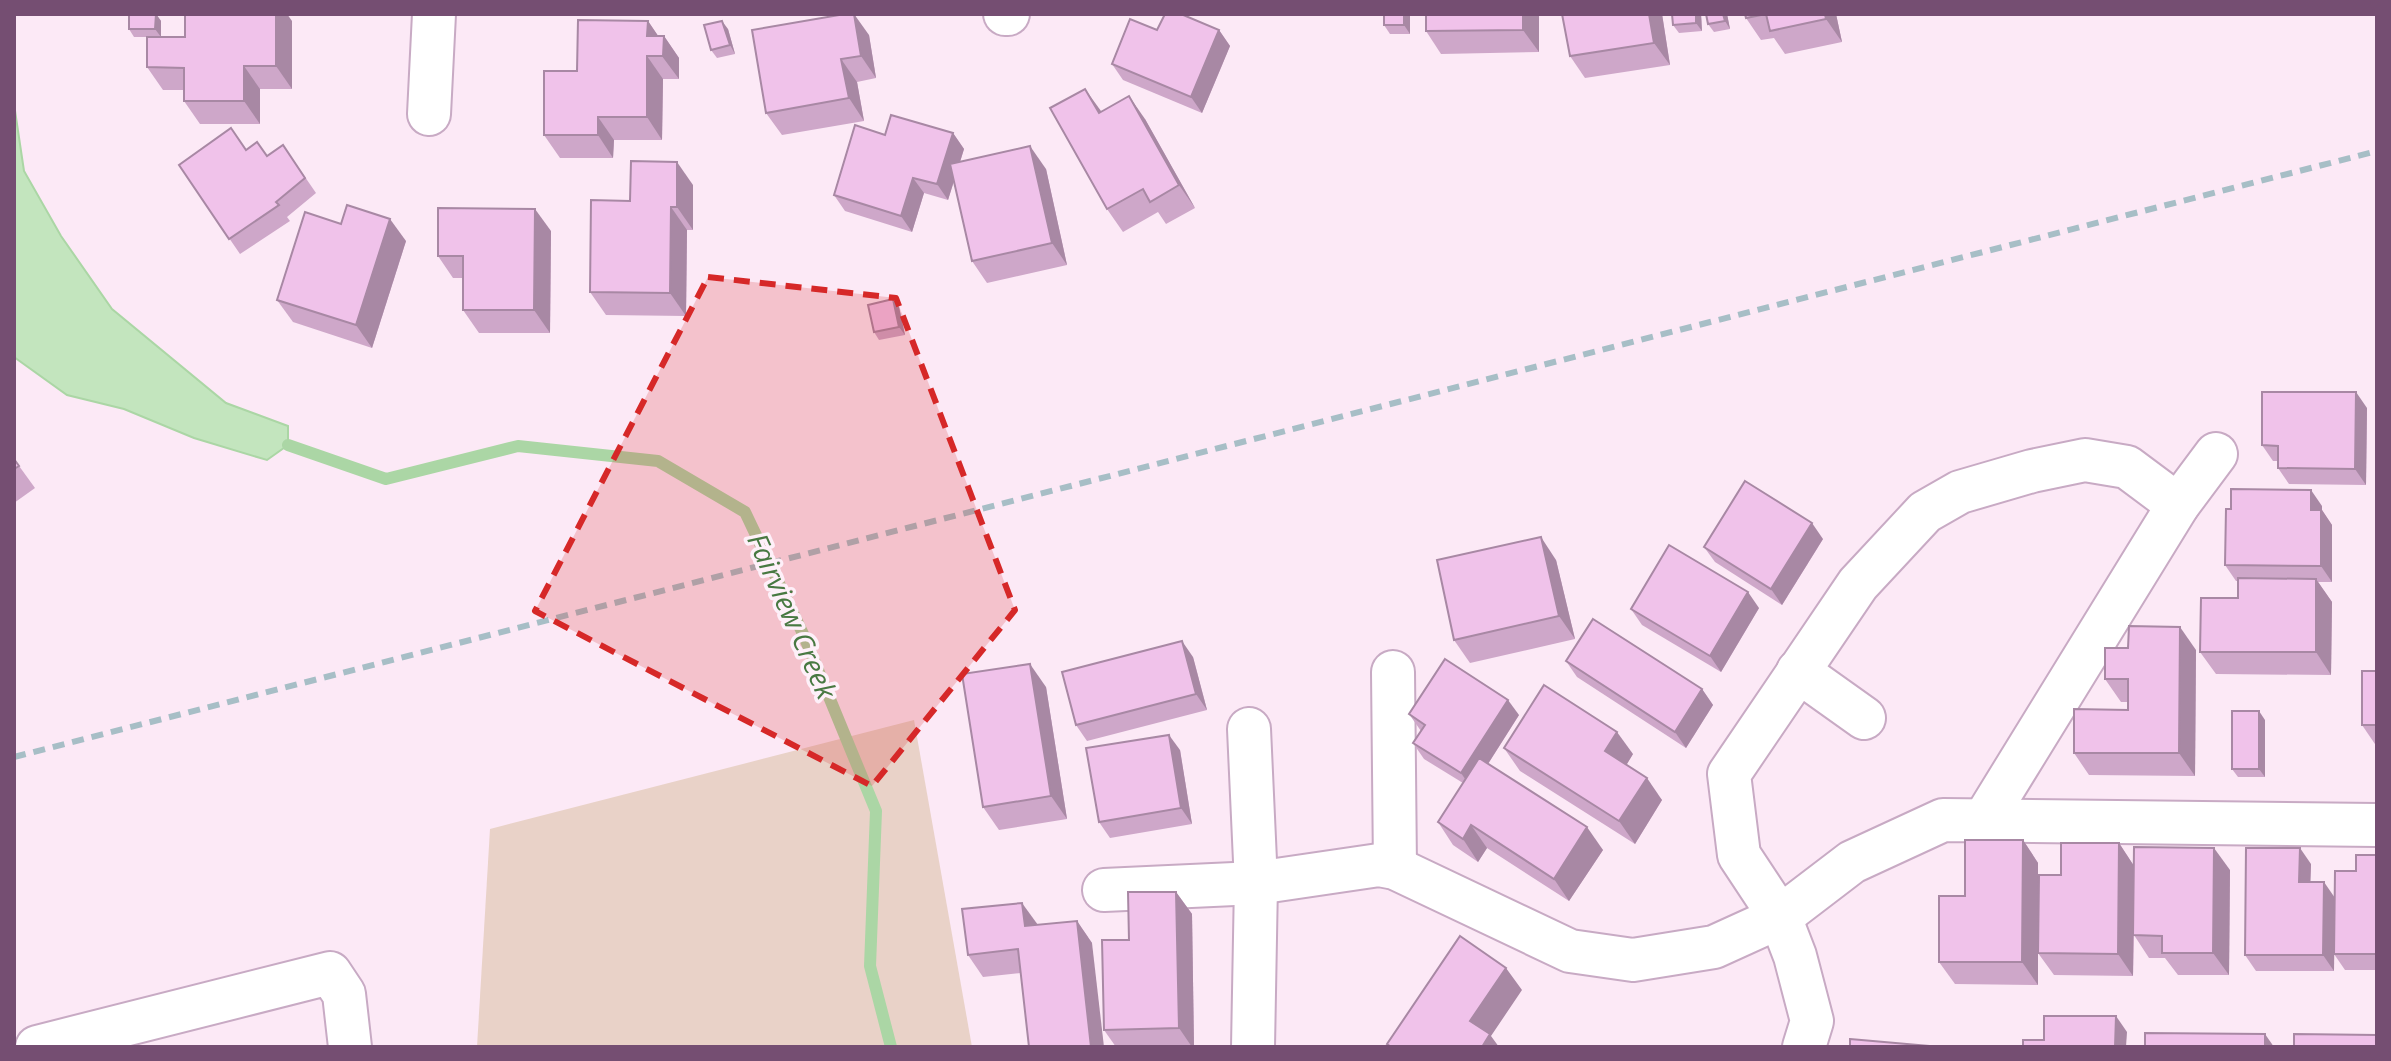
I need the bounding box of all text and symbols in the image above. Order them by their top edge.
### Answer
water label: Fairview Creek [739,527,847,706]

